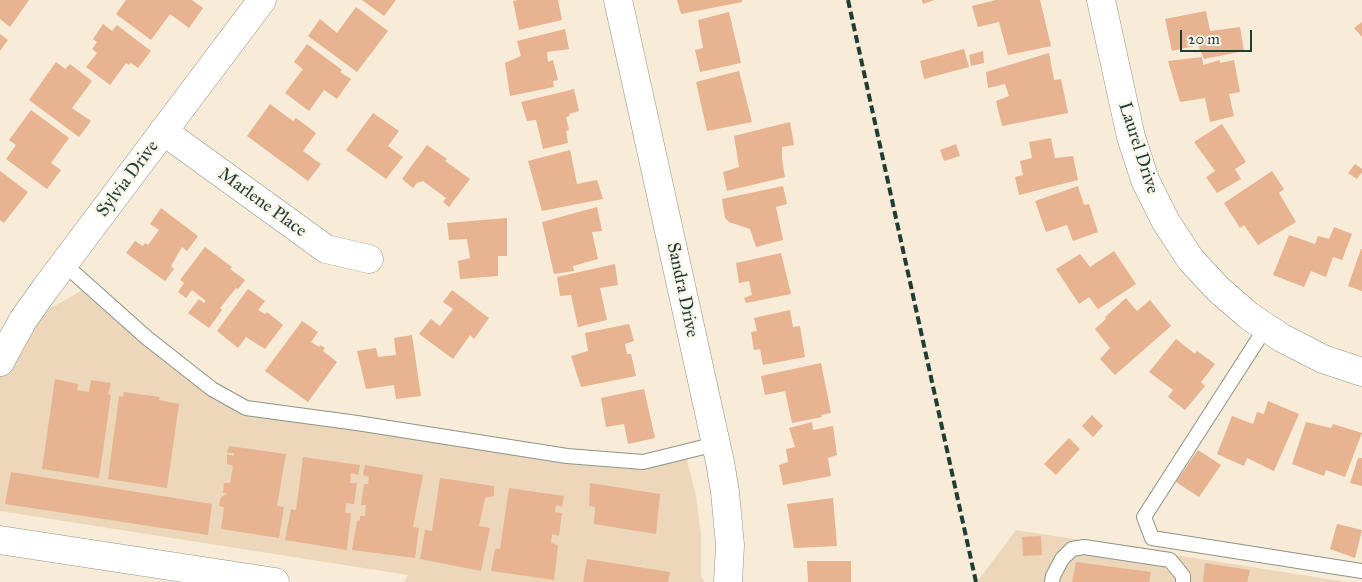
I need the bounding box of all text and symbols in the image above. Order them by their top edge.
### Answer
scale bar [1182,20,1254,52]
text: 20 m [1188,30,1220,48]
street label: Laurel Drive [1113,99,1163,197]
street label: Sylvia Drive [92,137,164,221]
street label: Marlene Place [214,164,310,242]
street label: Sandra Drive [661,241,703,339]

